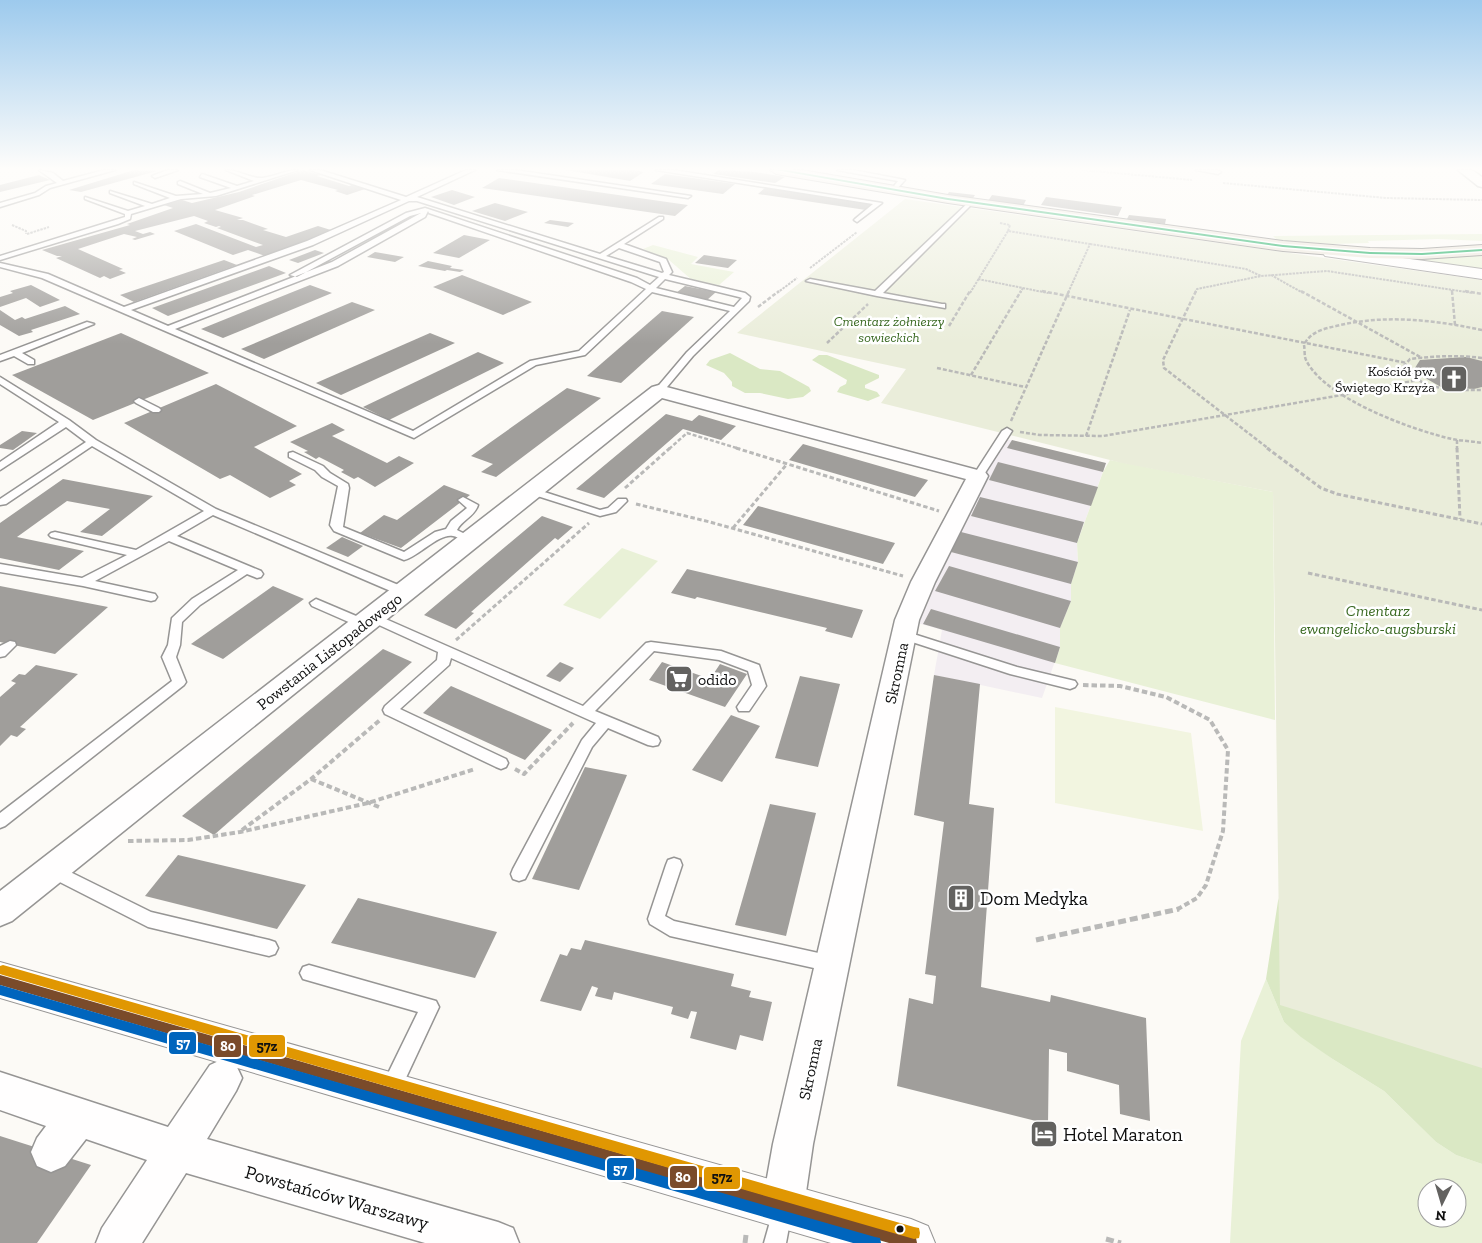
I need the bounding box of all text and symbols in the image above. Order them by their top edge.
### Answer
park label: Cmentarz żołnierzy sowieckich [834,313,945,346]
place label: Kościół pw. Świętego Krzyża [1335,363,1435,396]
church icon: Kościół pw. Świętego Krzyża [1439,364,1469,394]
street label: Powstania Listopadowego [253,589,406,714]
park label: Cmentarz ewangelicko-augsburski [1300,601,1456,638]
street label: Skromna [881,640,912,706]
supermarket icon: odido [664,664,694,694]
place label: odido [698,670,736,689]
building icon: Dom Medyka [946,883,976,913]
place label: Dom Medyka [980,887,1088,910]
line badge: 57 [168,1031,197,1055]
line badge: 80 [213,1034,242,1058]
line badge: 57z [248,1034,286,1058]
text: 57 [176,1035,190,1052]
street label: Skromna [795,1036,826,1102]
text: 80 [220,1038,236,1055]
text: 57z [257,1038,278,1055]
hotel icon: Hotel Maraton [1029,1119,1059,1149]
place label: Hotel Maraton [1063,1123,1183,1146]
line badge: 57 [606,1157,635,1181]
street label: Powstańców Warszawy [242,1160,432,1235]
text: 57 [613,1161,627,1178]
line badge: 80 [669,1165,698,1189]
line badge: 57z [703,1166,741,1190]
text: 80 [675,1169,691,1186]
text: 57z [712,1169,733,1186]
north arrow [1417,1178,1467,1228]
text: N [1435,1206,1447,1224]
unlabelled marker [895,1224,905,1234]

